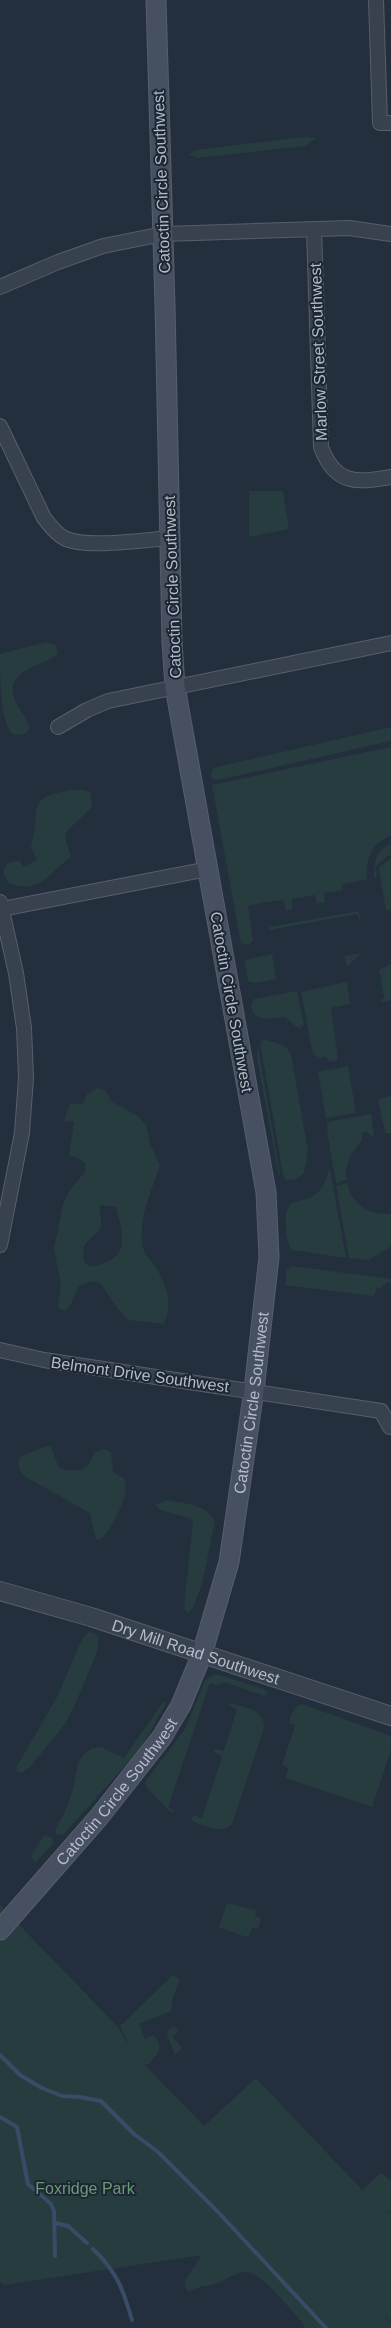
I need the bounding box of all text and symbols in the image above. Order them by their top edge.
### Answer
street label: Catoctin Circle Southwest [150,90,173,274]
street label: Marlow Street Southwest [307,262,330,441]
street label: Catoctin Circle Southwest [161,495,184,679]
street label: Catoctin Circle Southwest [207,910,256,1094]
street label: Catoctin Circle Southwest [231,1311,272,1495]
street label: Belmont Drive Southwest [50,1354,231,1395]
street label: Dry Mill Road Southwest [110,1617,282,1688]
street label: Catoctin Circle Southwest [53,1715,181,1869]
park label: Foxridge Park [35,2180,136,2197]

